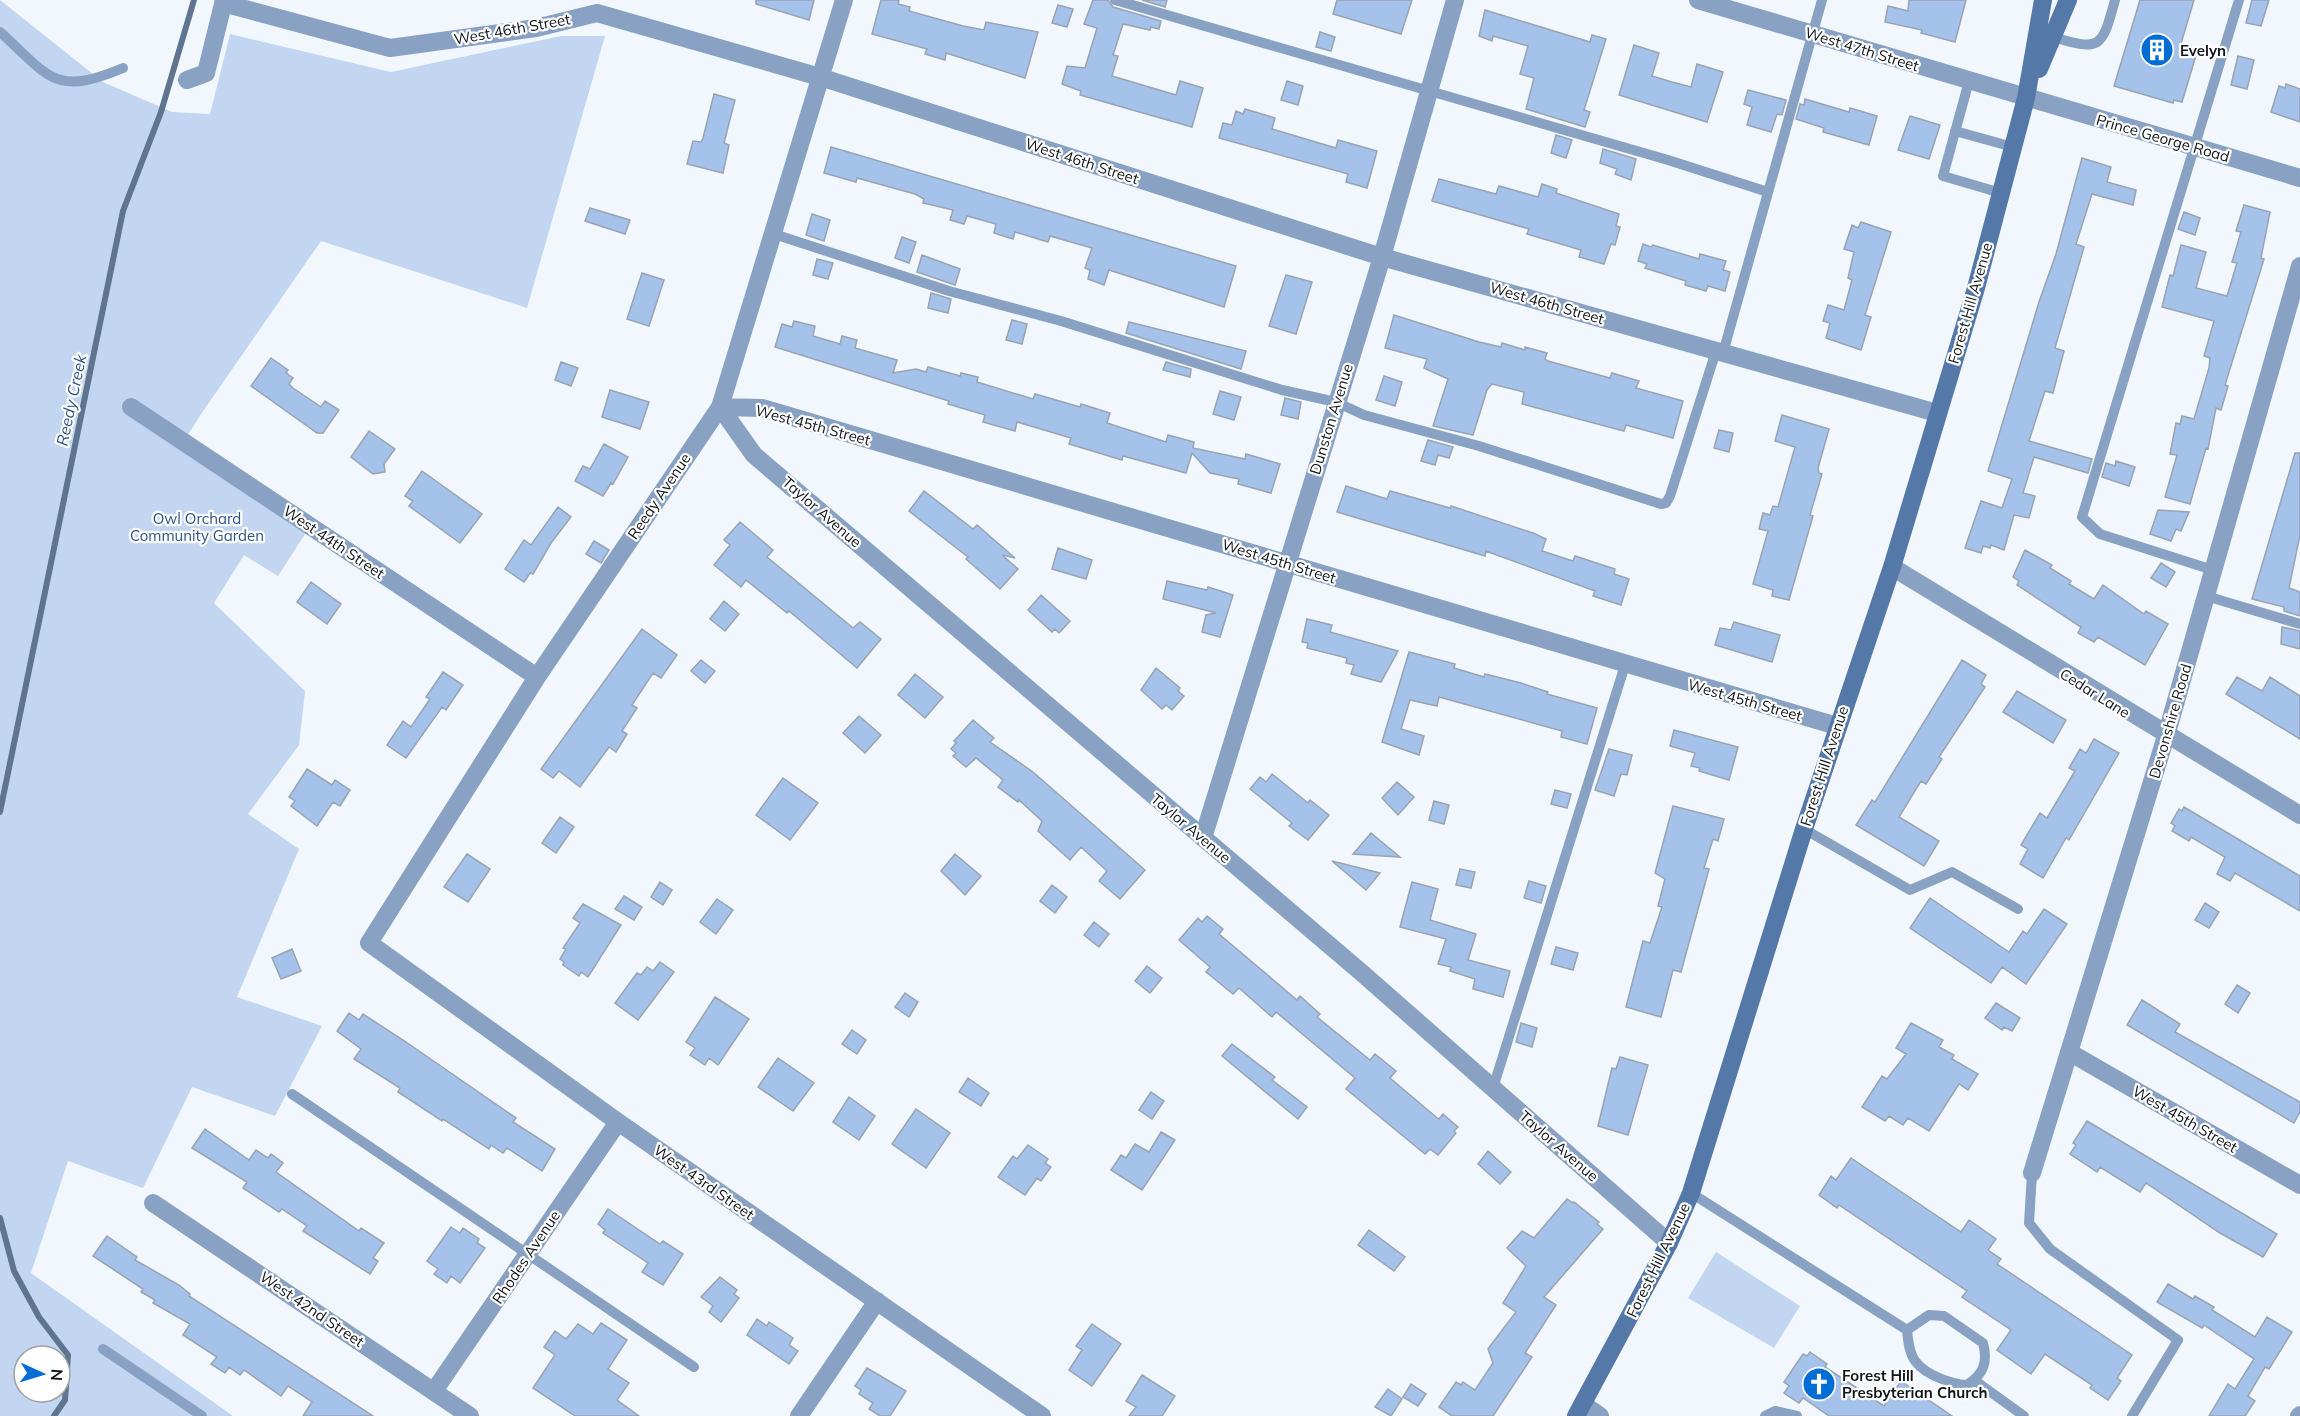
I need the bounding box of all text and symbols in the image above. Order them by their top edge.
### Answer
street label: West 46th Street [452,9,572,49]
street label: West 47th Street [1803,23,1921,75]
building icon: Evelyn [2139,32,2175,68]
place label: Evelyn [2180,41,2226,60]
street label: Prince George Road [2094,110,2232,166]
street label: West 46th Street [1023,134,1141,188]
street label: Forest Hill Avenue [1944,240,1996,366]
street label: West 46th Street [1488,278,1606,328]
water label: Reedy Creek [52,352,91,448]
street label: Dunston Avenue [1305,361,1357,477]
street label: West 45th Street [754,401,872,449]
street label: Reedy Avenue [623,449,695,543]
street label: Taylor Avenue [779,472,865,552]
street label: West 44th Street [280,501,388,583]
park label: Owl Orchard Community Garden [130,509,264,545]
street label: West 45th Street [1220,535,1338,587]
street label: Devonshire Road [2145,661,2195,781]
street label: Cedar Lane [2056,664,2134,722]
street label: West 45th Street [1686,675,1804,725]
street label: Forest Hill Avenue [1796,704,1852,828]
street label: Taylor Avenue [1147,789,1235,867]
street label: West 45th Street [2129,1081,2241,1157]
street label: Taylor Avenue [1516,1106,1602,1186]
street label: West 43rd Street [650,1140,758,1224]
street label: Forest Hill Avenue [1622,1200,1694,1320]
street label: Rhodes Avenue [488,1207,564,1307]
street label: West 42nd Street [256,1267,368,1351]
north arrow [12,1344,72,1404]
church icon: Forest Hill Presbyterian Church [1801,1366,1837,1402]
place label: Forest Hill Presbyterian Church [1842,1366,1988,1402]
text: N [47,1368,67,1382]

